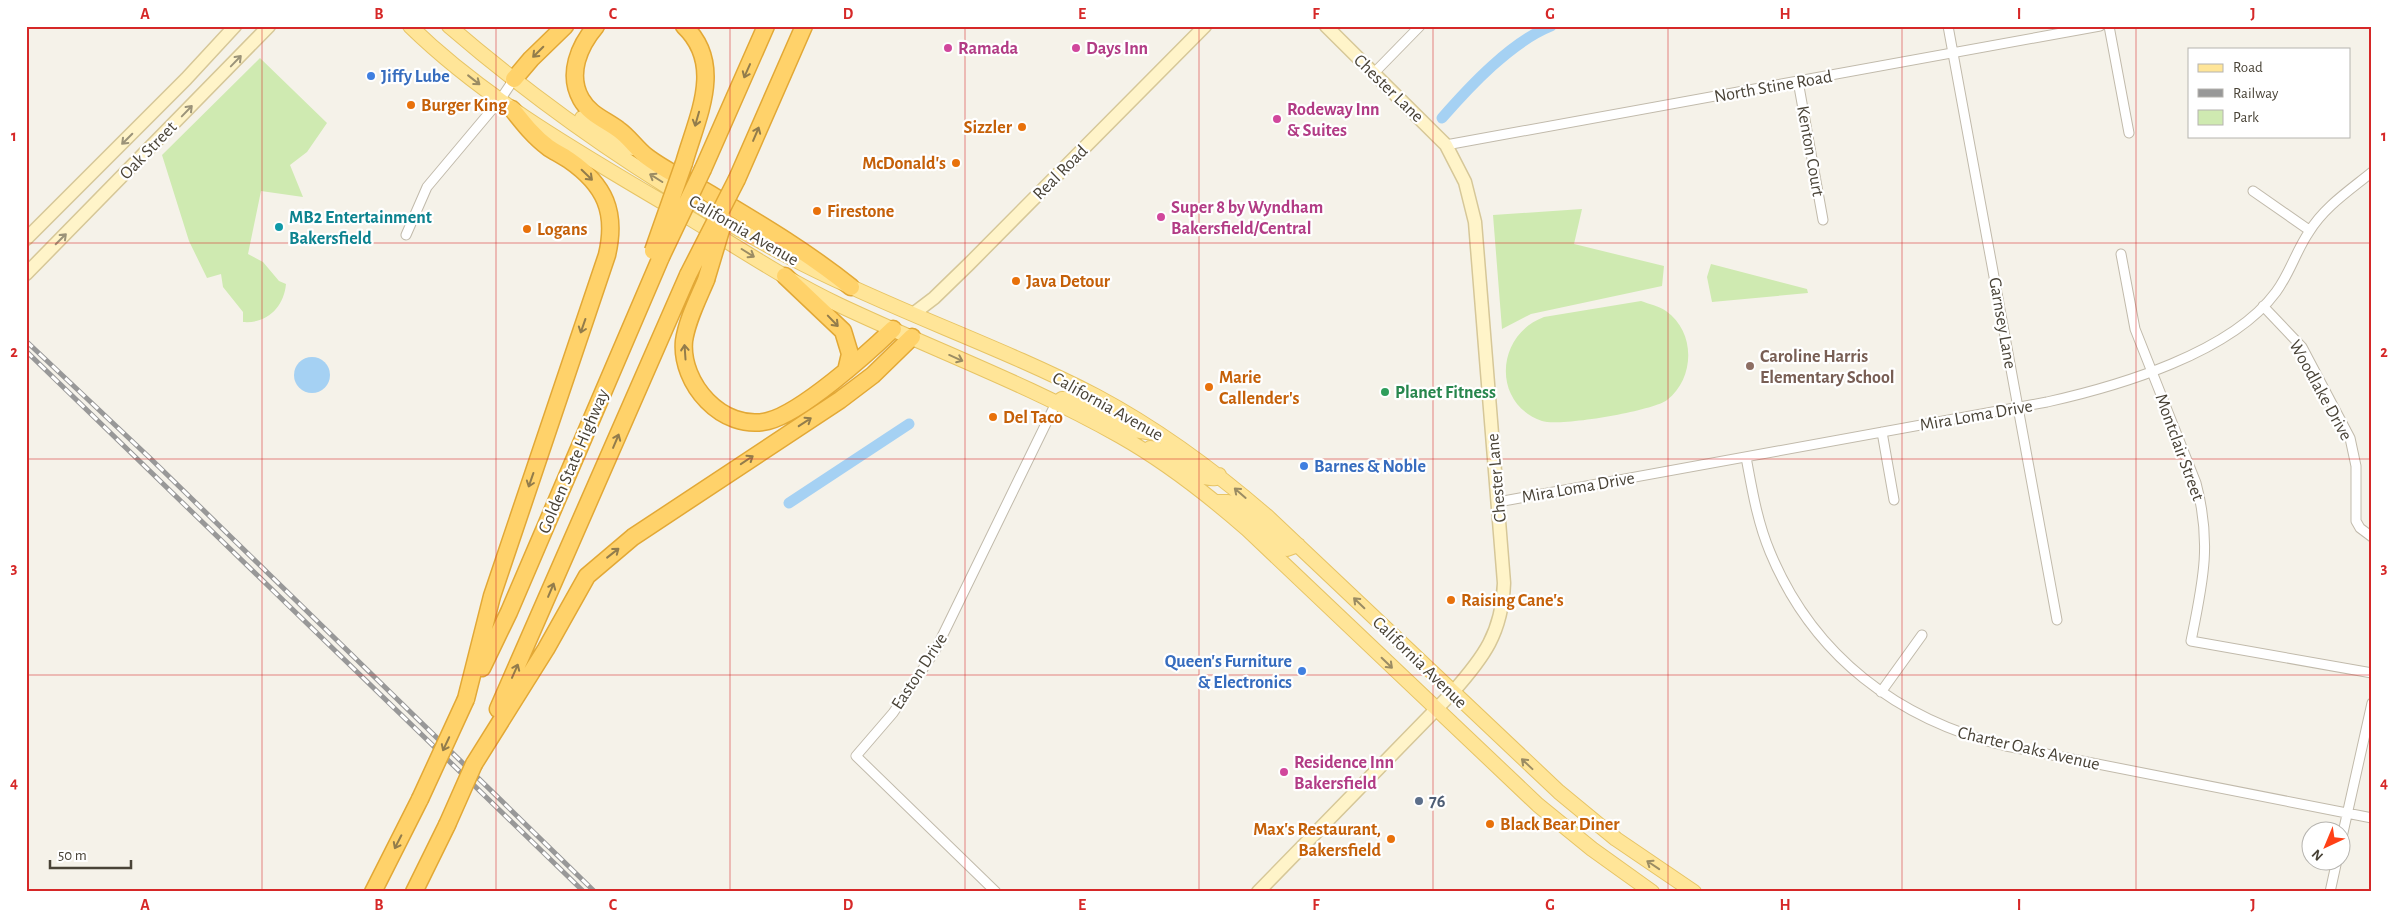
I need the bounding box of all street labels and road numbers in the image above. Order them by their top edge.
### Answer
street label: Chester Lane [1350,51,1427,126]
street label: North Stine Road [1713,68,1834,106]
street label: Kenton Court [1793,104,1827,198]
street label: Oak Street [117,118,181,183]
street label: Real Road [1030,142,1092,204]
street label: California Avenue [686,192,801,270]
street label: Garnsey Lane [1985,276,2019,370]
street label: Woodlake Drive [2285,337,2355,444]
street label: California Avenue [1049,369,1166,445]
street label: Golden State Highway [535,386,613,536]
street label: Montclair Street [2151,391,2207,504]
street label: Mira Loma Drive [1918,397,2034,435]
street label: Chester Lane [1484,433,1510,523]
street label: Mira Loma Drive [1520,469,1636,507]
street label: California Avenue [1369,613,1470,712]
street label: Easton Drive [889,630,951,713]
street label: Charter Oaks Avenue [1956,724,2102,774]

